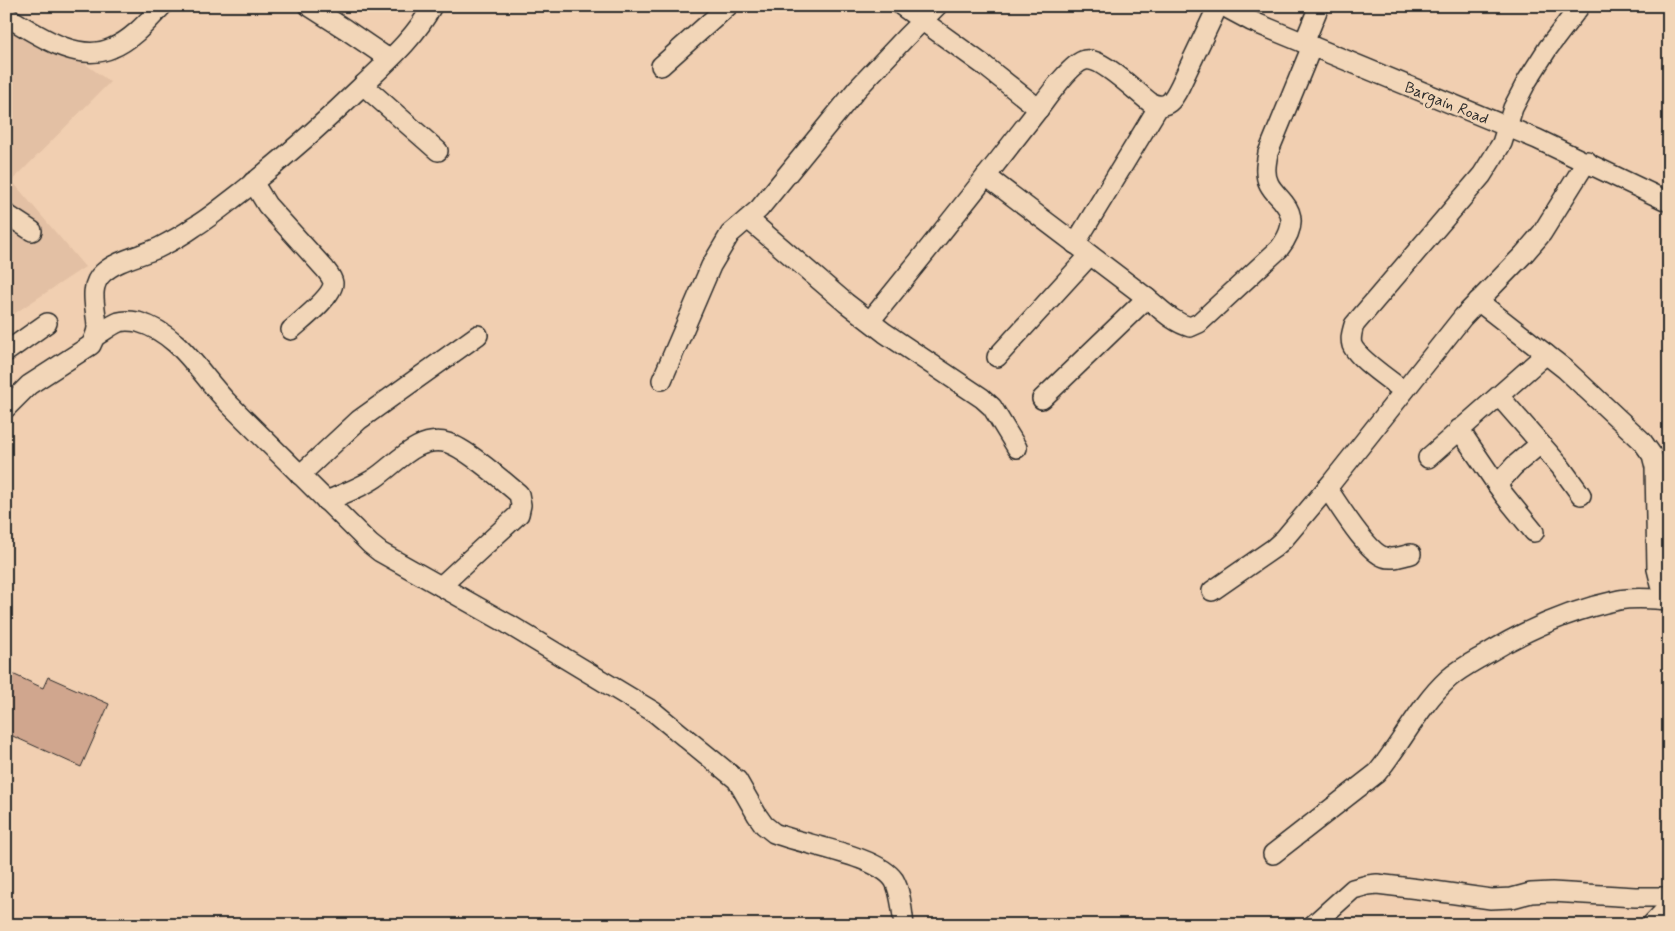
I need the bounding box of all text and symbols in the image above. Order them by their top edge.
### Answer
street label: Bargain Road [1401,77,1492,131]

